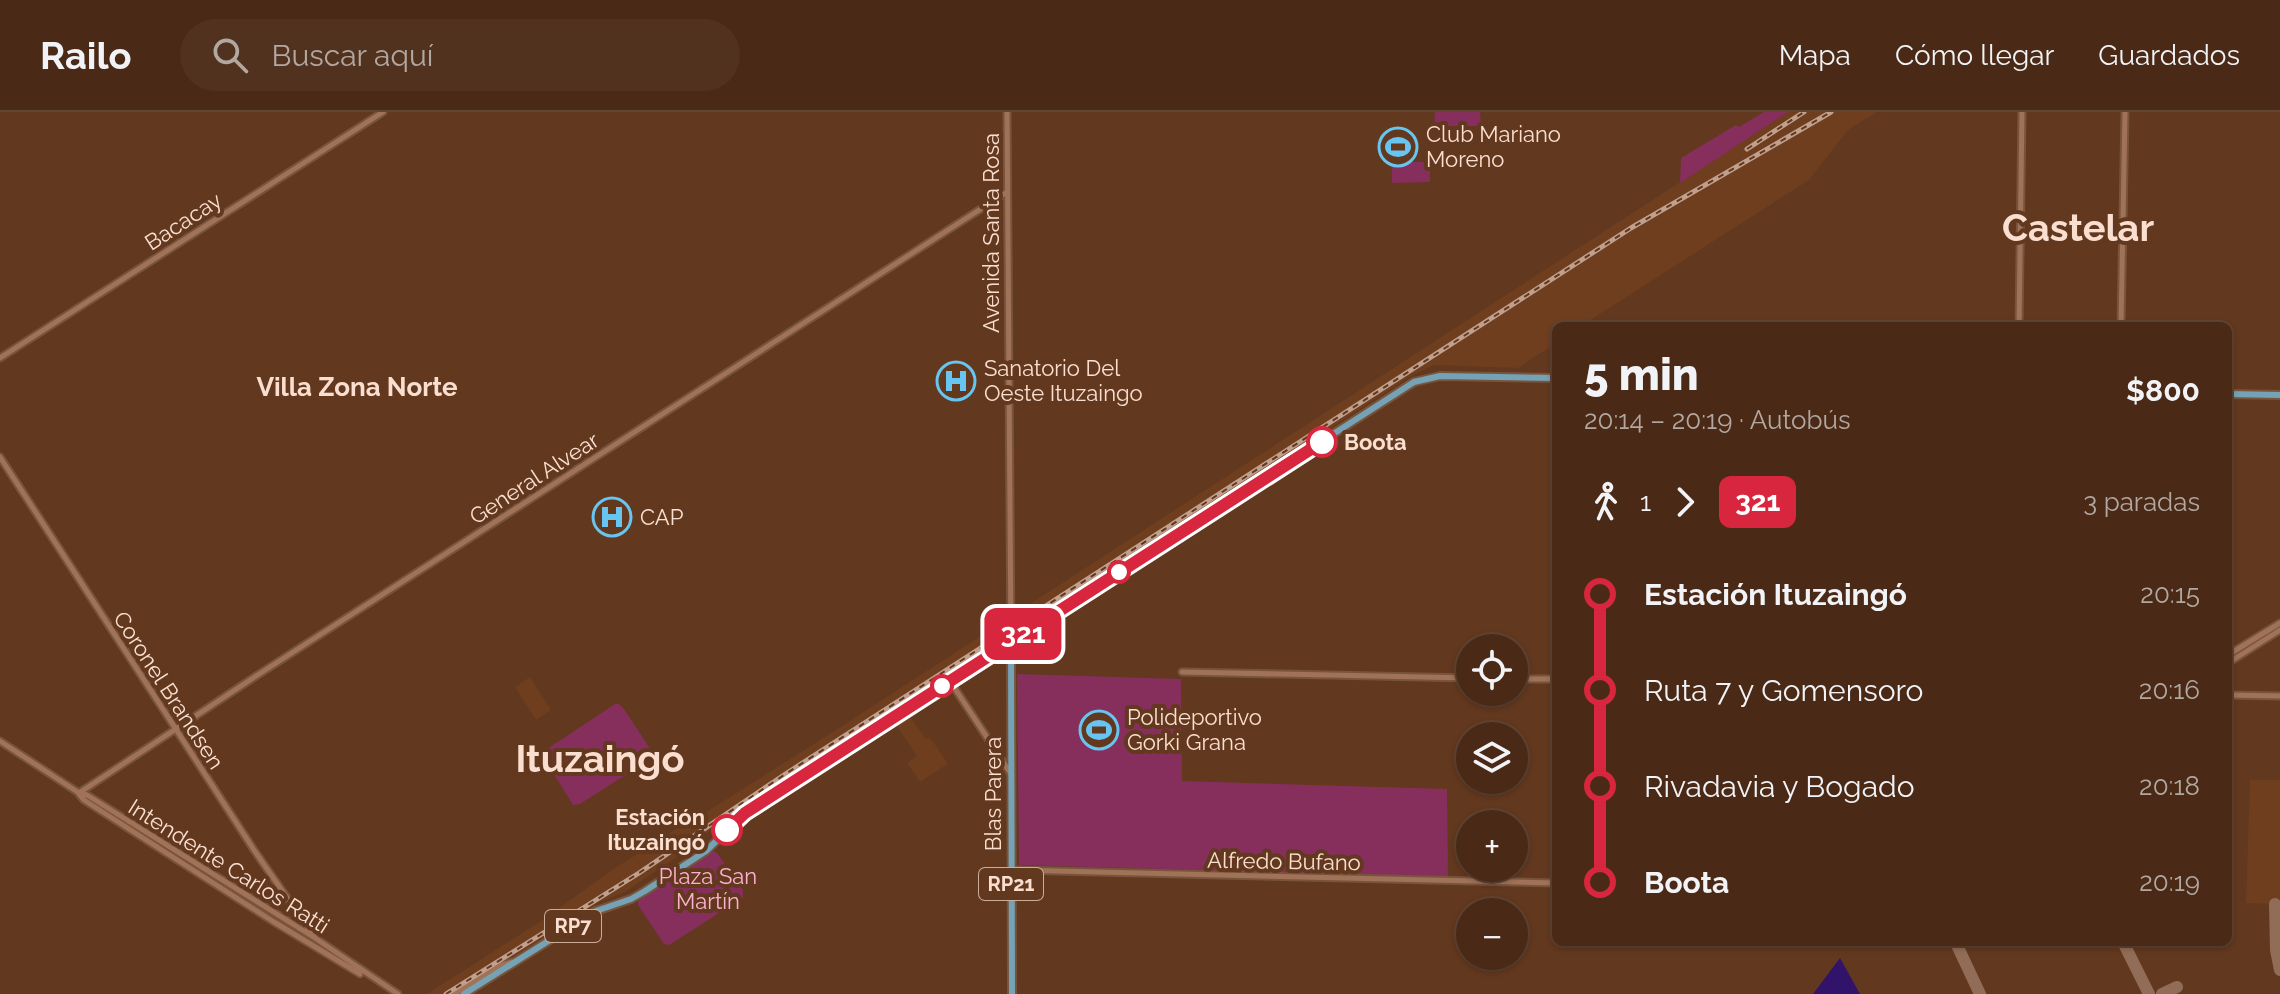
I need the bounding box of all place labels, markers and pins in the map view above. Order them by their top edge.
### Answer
place label: Club Mariano Moreno [1426,121,1561,172]
sports icon: Club Mariano Moreno [1377,126,1419,168]
place label: Sanatorio Del Oeste Ituzaingo [984,355,1143,406]
hospital icon: Sanatorio Del Oeste Ituzaingo [935,360,977,402]
marker: Boota [1307,427,1337,457]
place label: Boota [1344,429,1407,455]
hospital icon: CAP [591,496,633,538]
place label: CAP [640,504,684,530]
unlabelled marker [1108,561,1130,583]
unlabelled marker [931,675,953,697]
place label: Polideportivo Gorki Grana [1127,704,1262,755]
sports icon: Polideportivo Gorki Grana [1078,709,1120,751]
place label: Estación Ituzaingó [607,804,705,855]
marker: Estación Ituzaingó [712,815,742,845]

